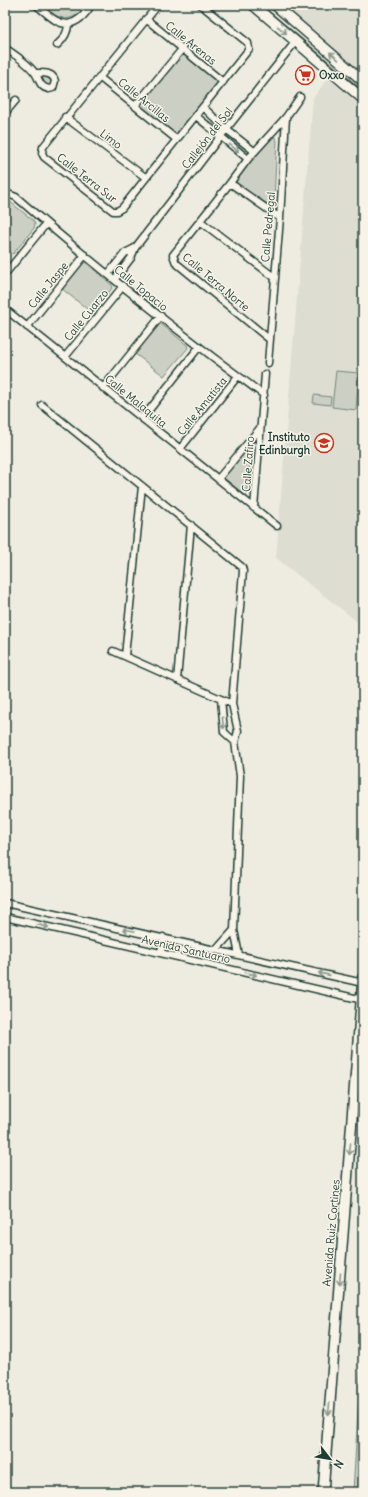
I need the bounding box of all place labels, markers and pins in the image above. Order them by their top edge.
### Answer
supermarket icon: Oxxo [294,64,316,86]
place label: Oxxo [319,68,344,82]
place label: Instituto Edinburgh [259,430,311,458]
school or university icon: Instituto Edinburgh [313,432,335,454]

